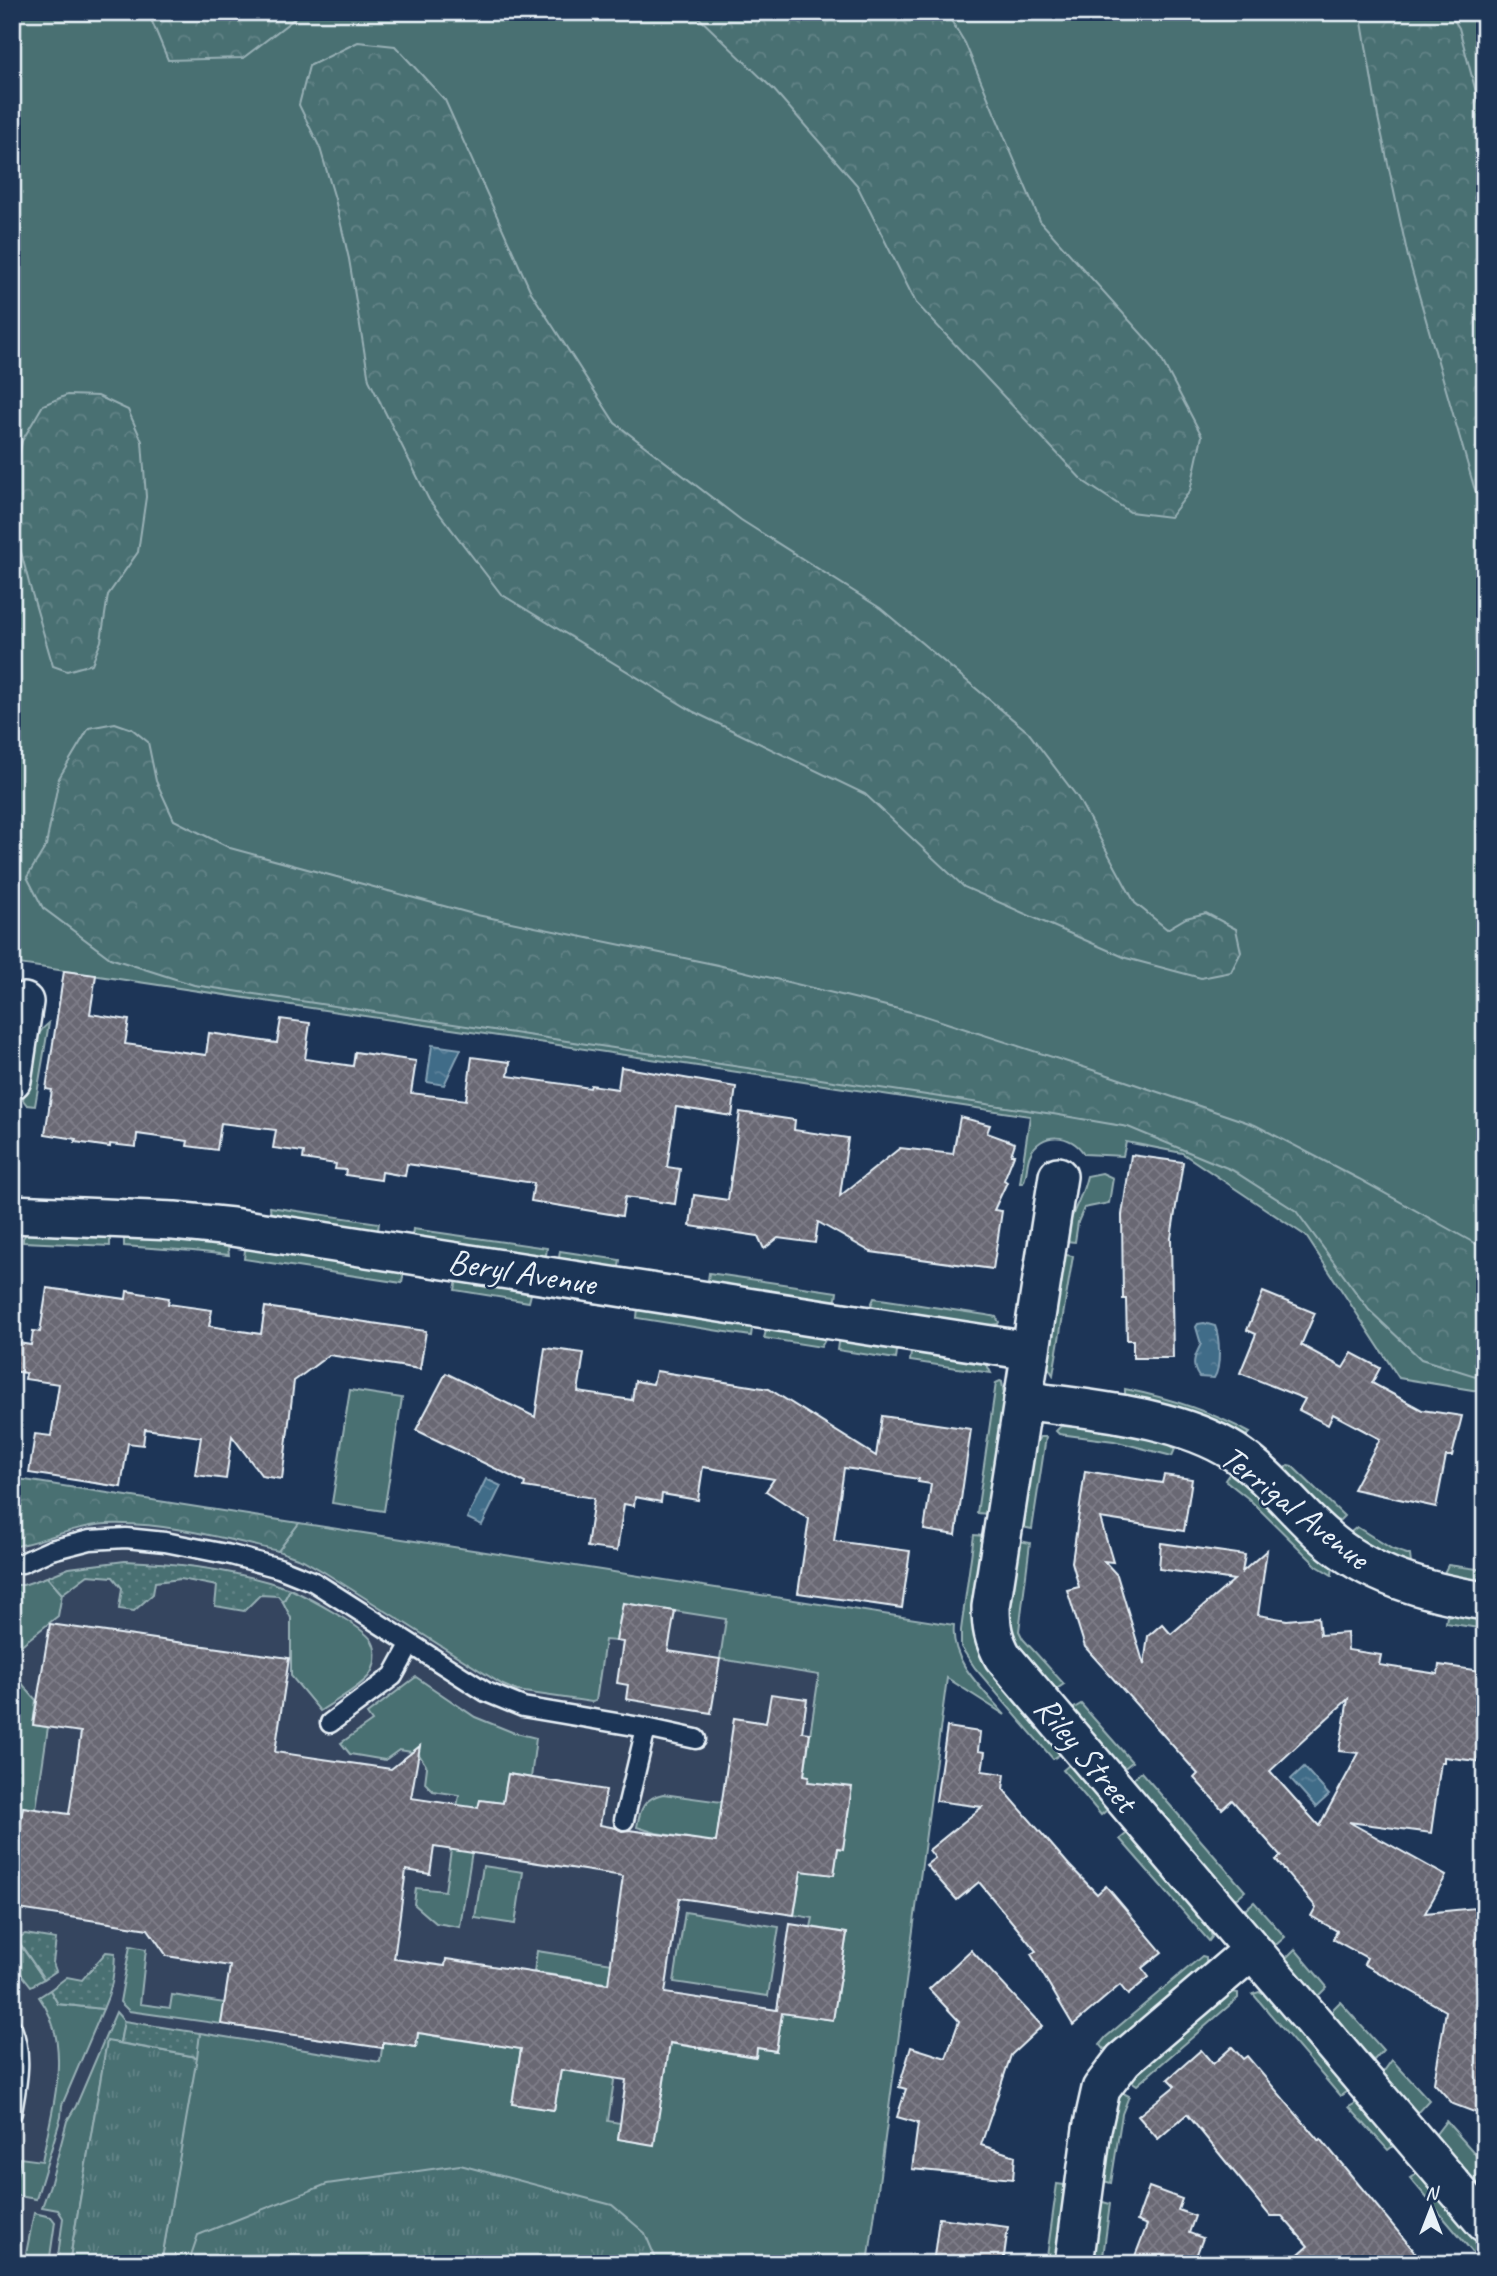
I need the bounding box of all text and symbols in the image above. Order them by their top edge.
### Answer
street label: Beryl Avenue [445,1238,602,1306]
street label: Terrigal Avenue [1211,1435,1381,1581]
street label: Riley Street [1024,1686,1150,1824]
north arrow [1396,2174,1466,2244]
text: N [1425,2181,1440,2205]

